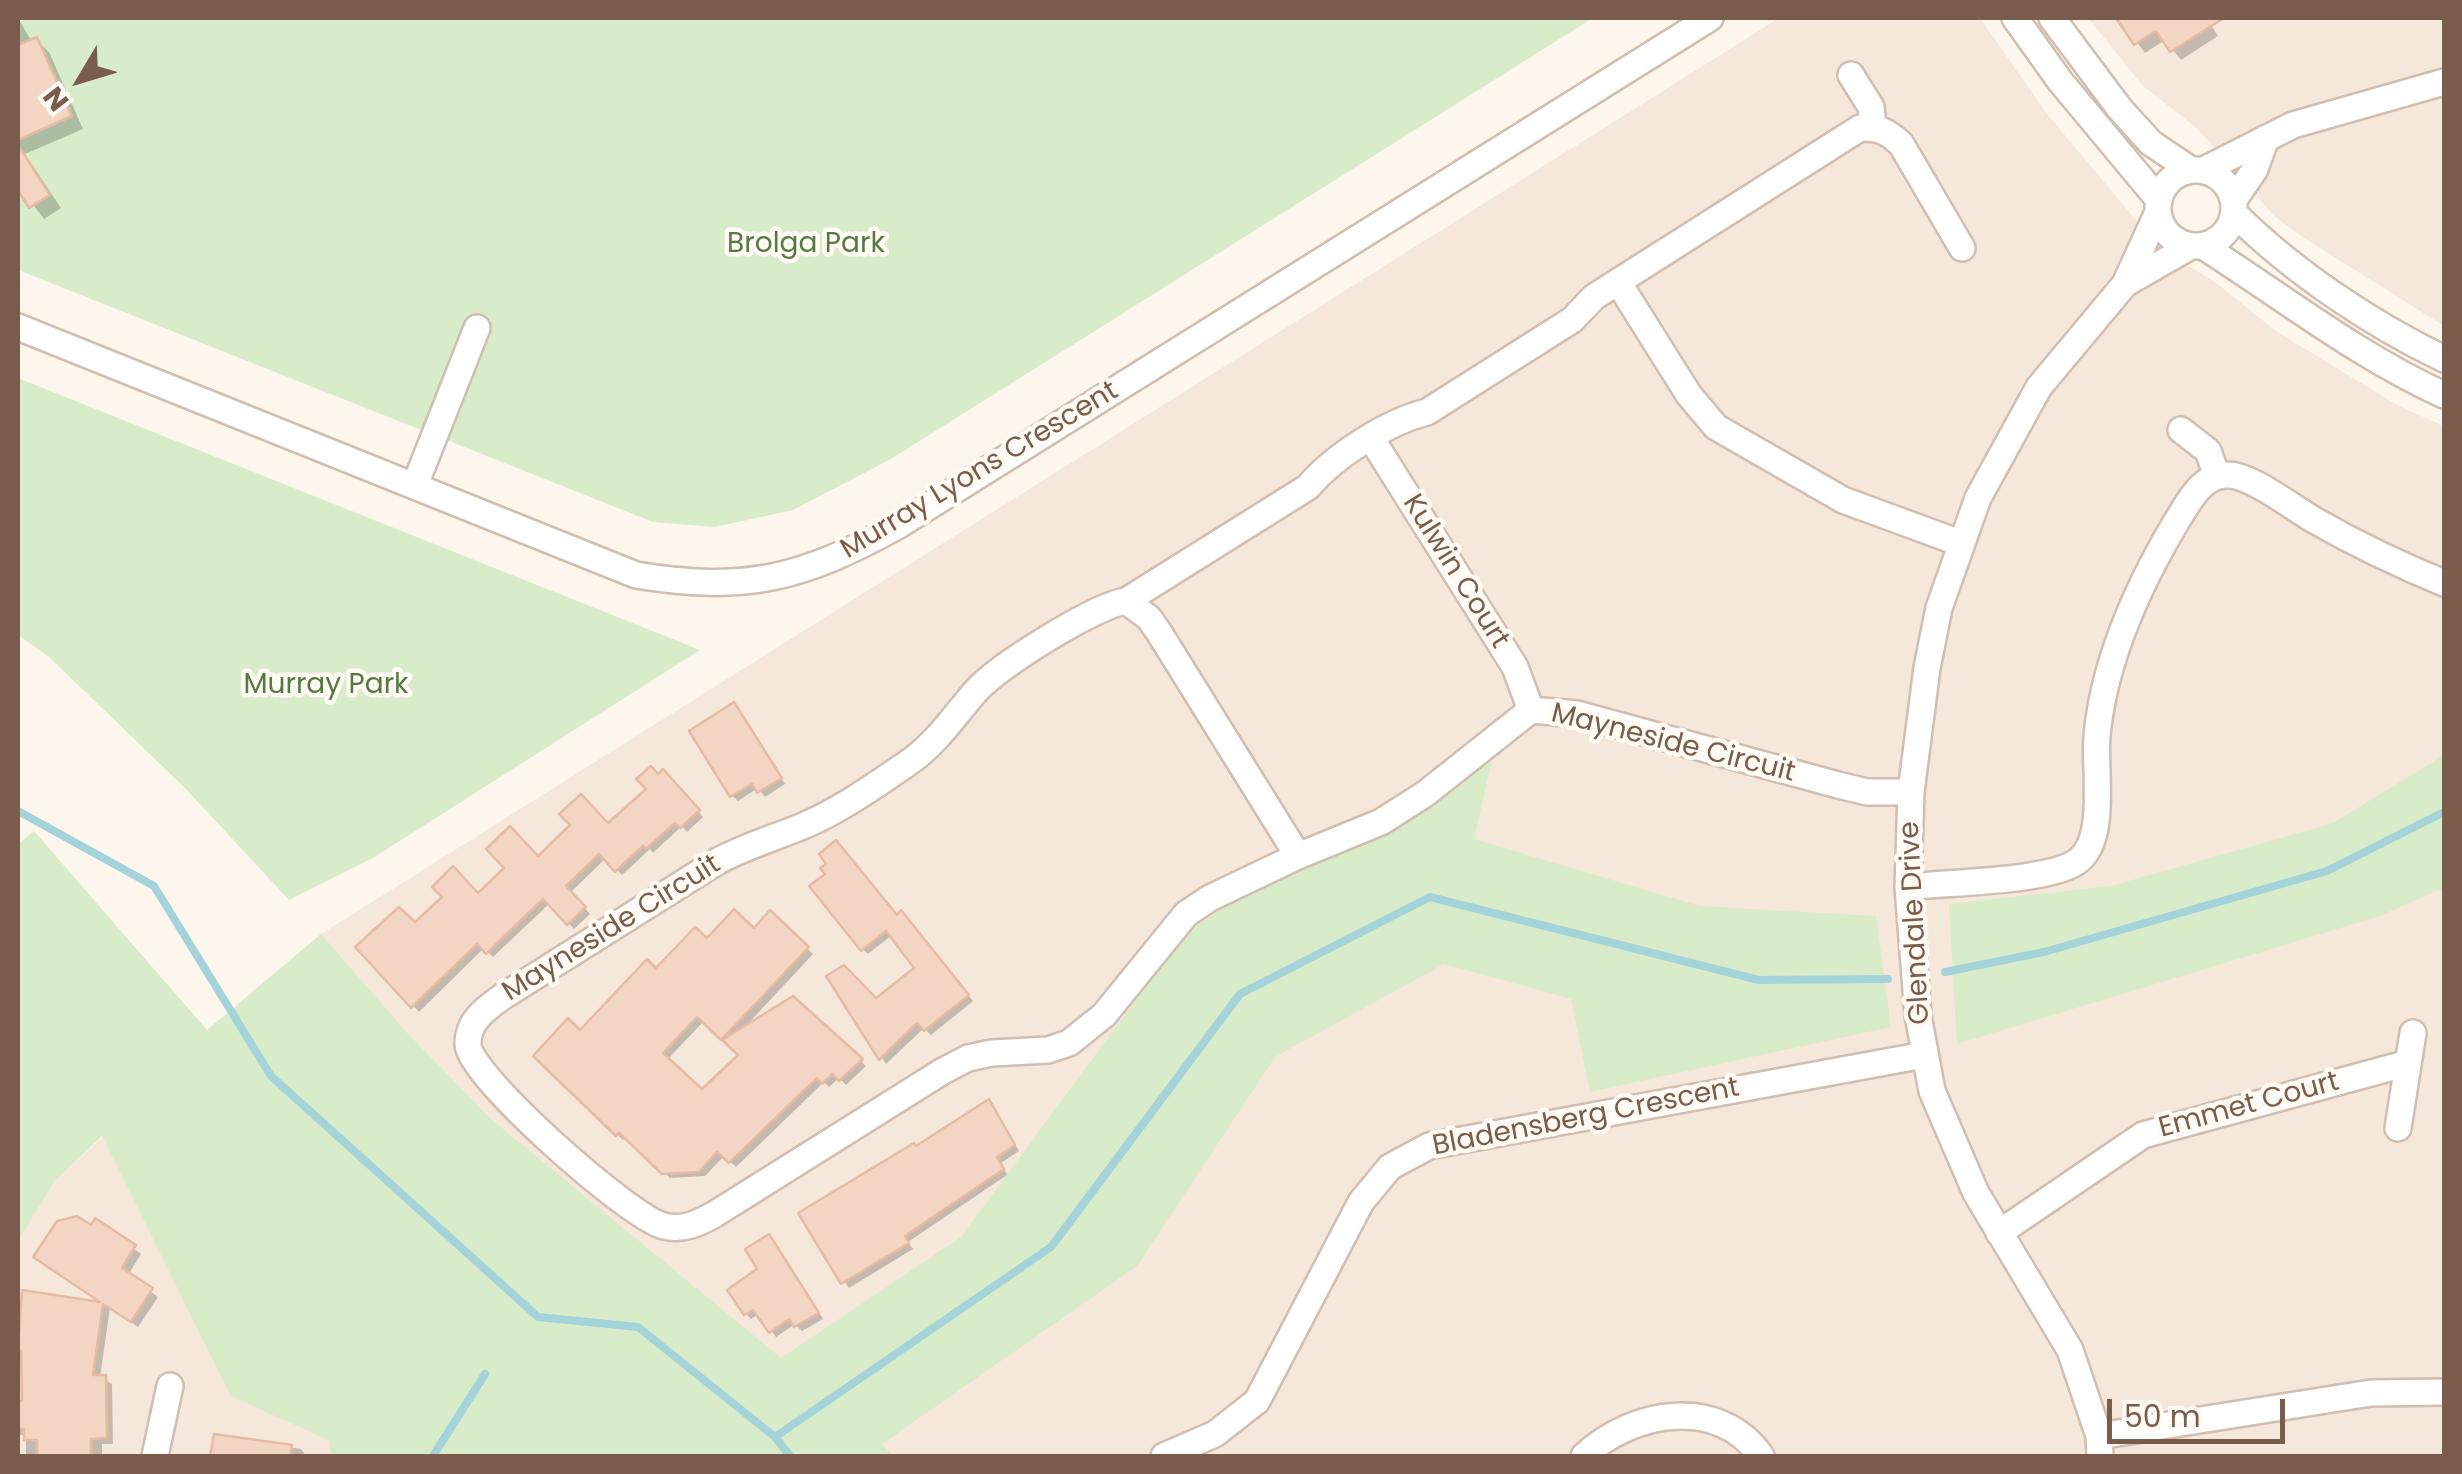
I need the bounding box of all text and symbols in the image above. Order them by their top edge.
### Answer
north arrow [30,30,130,130]
text: N [34,78,78,119]
park label: Brolga Park [727,228,885,262]
street label: Murray Lyons Crescent [835,375,1125,567]
street label: Kulwin Court [1394,489,1516,655]
park label: Murray Park [243,669,409,703]
street label: Mayneside Circuit [1548,697,1798,791]
street label: Glendale Drive [1894,820,1938,1026]
street label: Mayneside Circuit [497,848,727,1010]
street label: Emmet Court [2155,1066,2343,1146]
street label: Bladensberg Crescent [1430,1072,1742,1164]
scale bar [2112,1379,2290,1441]
text: 50 m [2124,1395,2201,1438]

